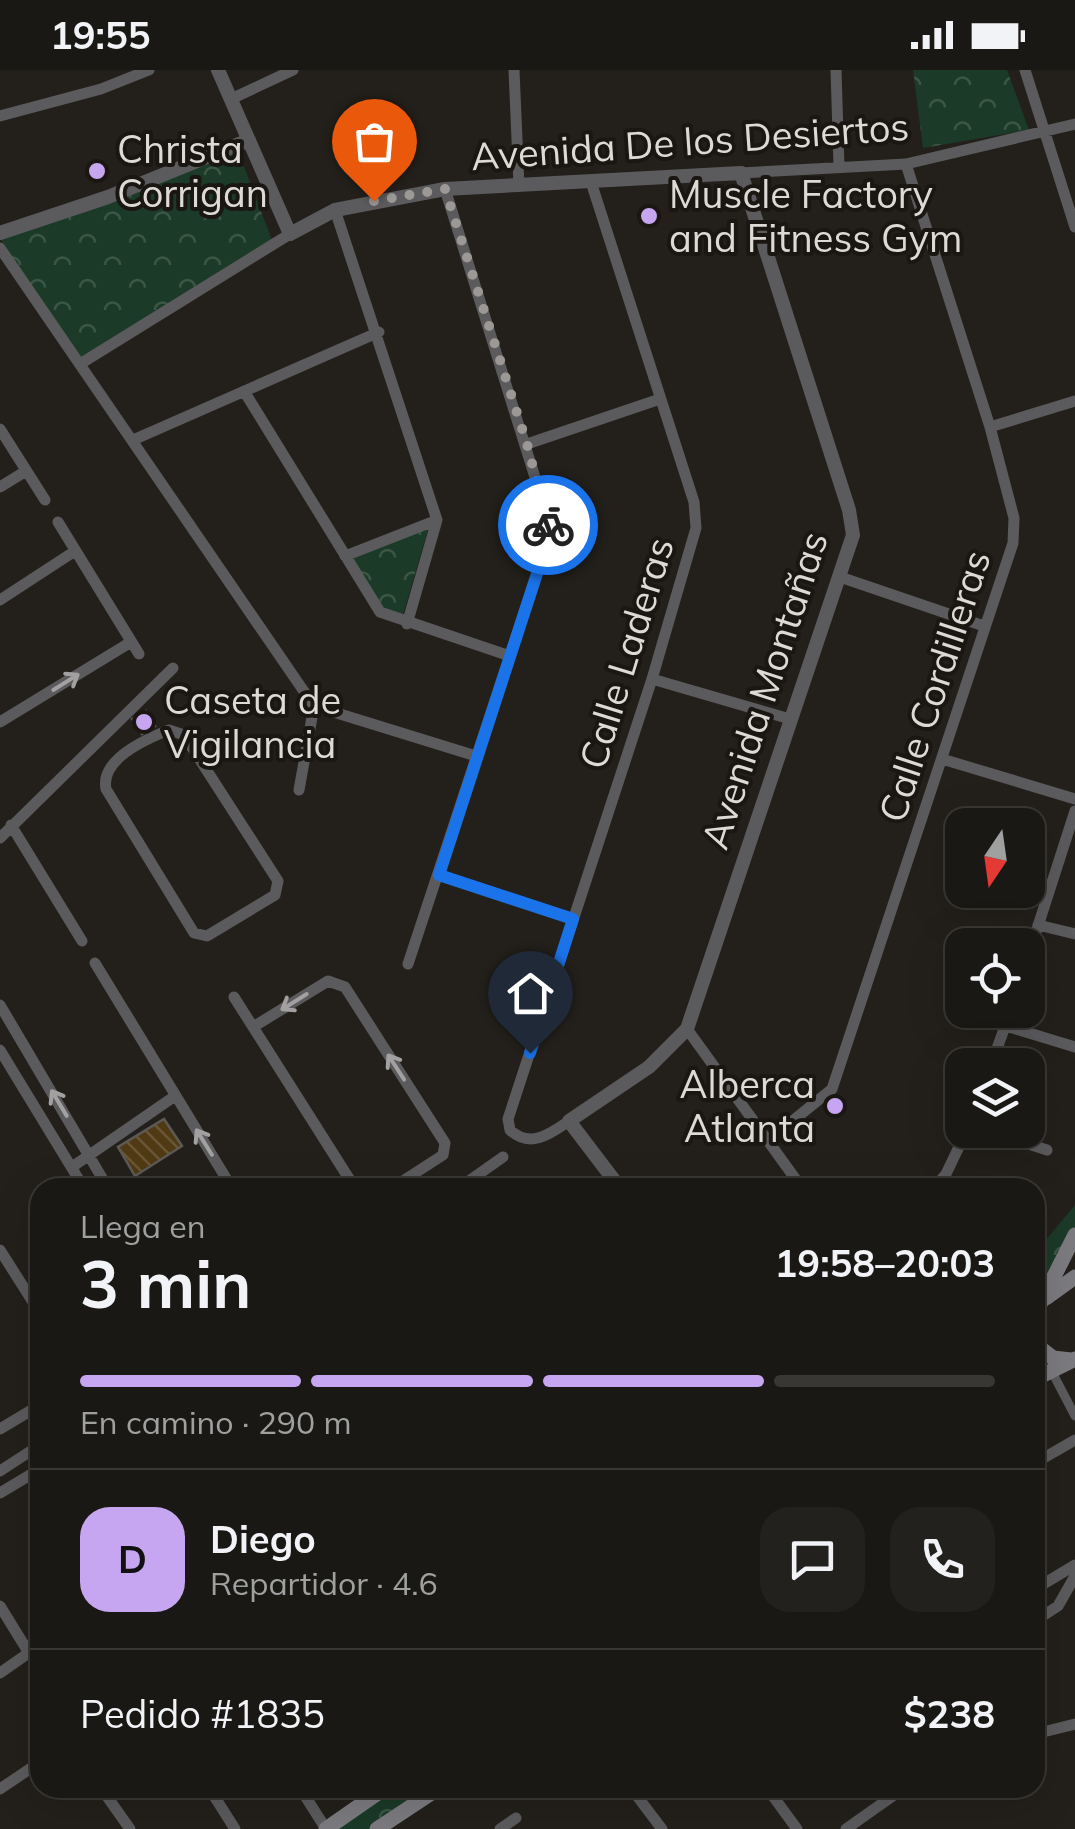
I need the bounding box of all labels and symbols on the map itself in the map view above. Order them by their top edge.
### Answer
pin [332,99,417,202]
street label: Avenida De los Desiertos [469,102,911,180]
place label: Christa Corrigan [117,125,268,217]
marker: Christa Corrigan [86,160,108,182]
place label: Muscle Factory and Fitness Gym [669,170,962,262]
marker: Muscle Factory and Fitness Gym [638,205,660,227]
courier [498,475,598,575]
street label: Avenida Montañas [690,525,838,855]
street label: Calle Laderas [568,532,684,774]
street label: Calle Cordilleras [868,544,1000,828]
one-way arrow [51,672,80,692]
place label: Caseta de Vigilancia [164,676,341,768]
marker: Caseta de Vigilancia [133,711,155,733]
north arrow [945,808,1045,908]
pin [488,951,573,1054]
one-way arrow [280,992,309,1012]
one-way arrow [385,1053,406,1081]
place label: Alberca Atlanta [680,1060,815,1152]
one-way arrow [49,1090,69,1118]
marker: Alberca Atlanta [824,1095,846,1117]
one-way arrow [193,1128,214,1157]

